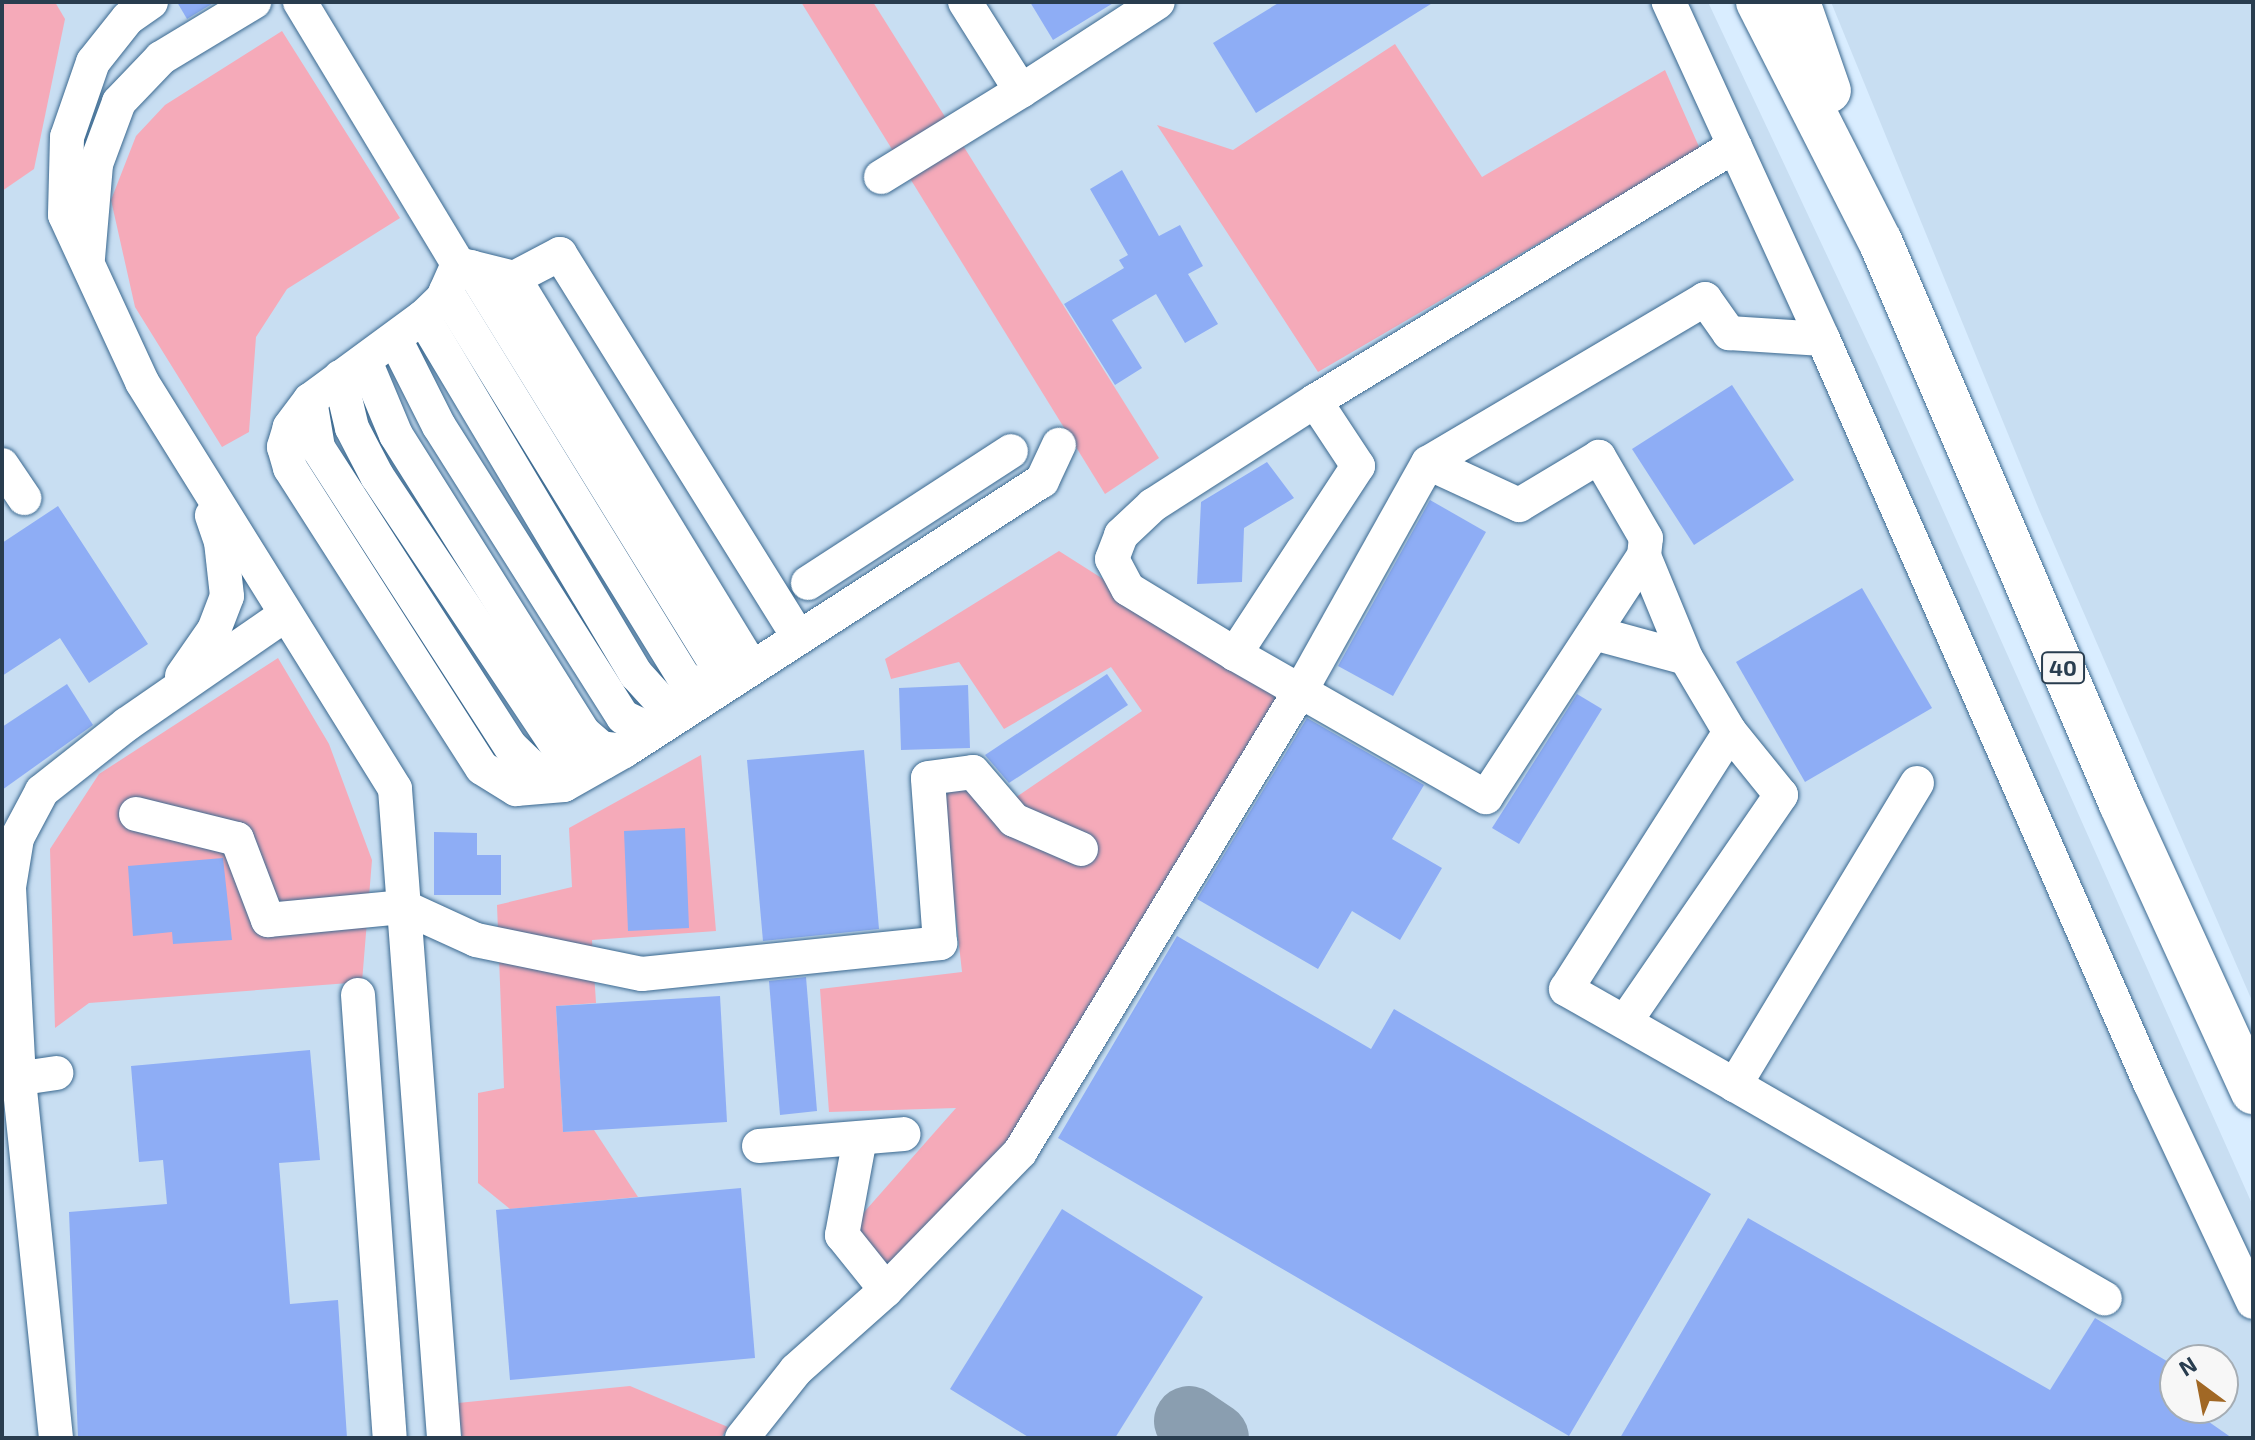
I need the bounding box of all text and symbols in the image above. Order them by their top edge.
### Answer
road number: 40 [2041,650,2085,686]
north arrow [2159,1344,2239,1424]
text: N [2174,1350,2201,1381]

